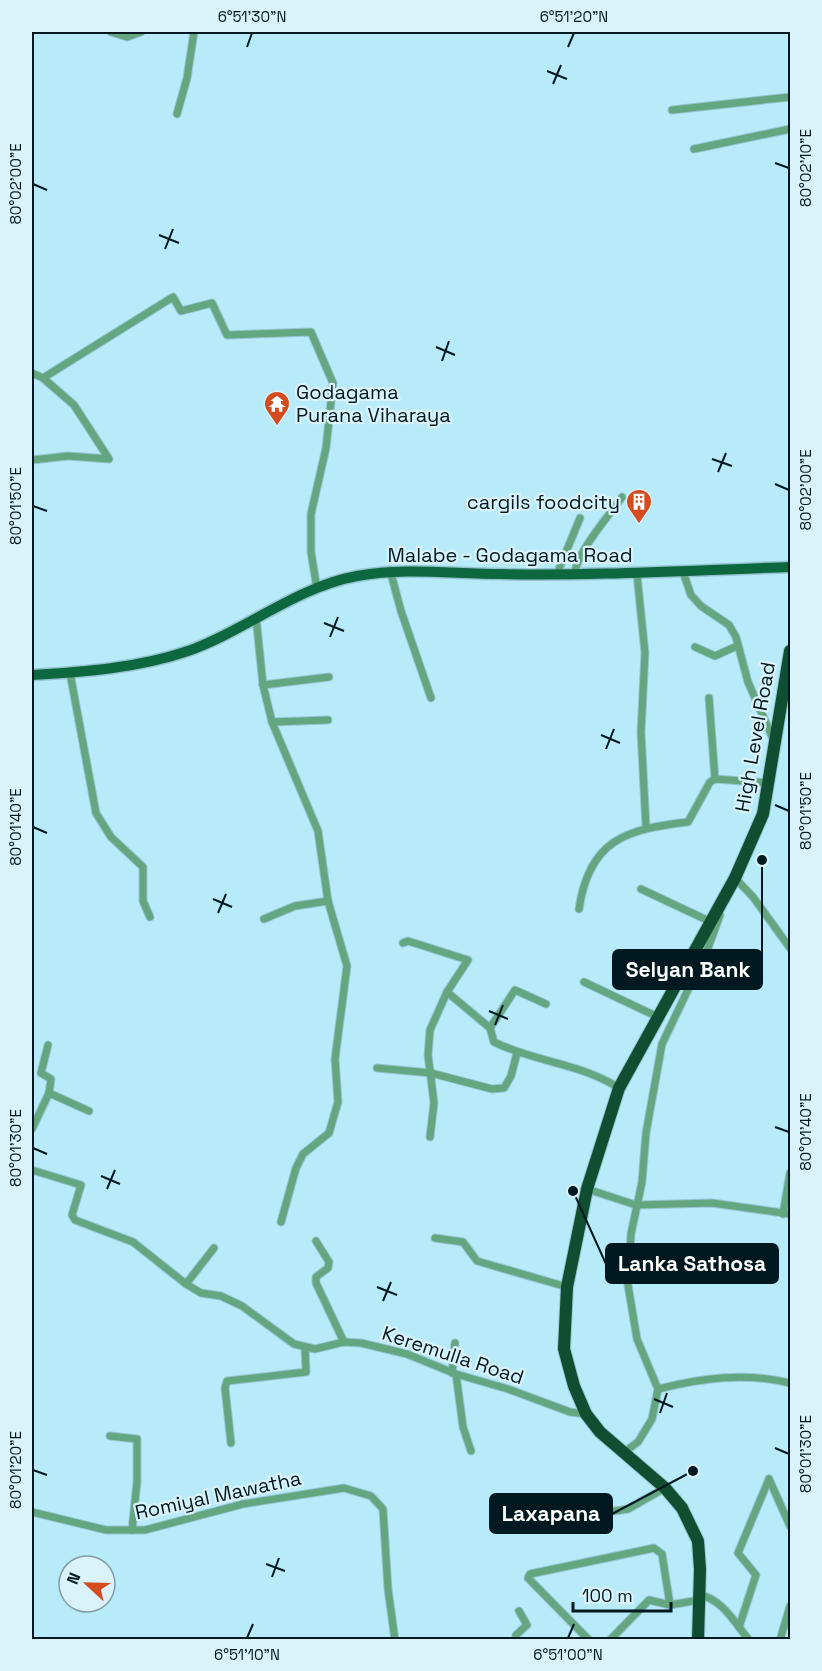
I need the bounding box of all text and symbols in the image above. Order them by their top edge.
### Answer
text: 6°51'30"N [218,7,286,26]
text: 6°51'20"N [540,7,608,26]
text: 80°02'10"E [796,129,815,207]
text: 80°02'00"E [6,143,25,225]
place label: Godagama Purana Viharaya [296,379,451,428]
temple icon: Godagama Purana Viharaya [262,389,292,427]
text: 80°02'00"E [796,449,815,531]
text: 80°01'50"E [6,467,25,545]
building icon: cargils foodcity [624,487,654,525]
place label: cargils foodcity [467,489,620,515]
street label: Malabe - Godagama Road [387,542,633,568]
street label: High Level Road [729,660,781,814]
text: 80°01'50"E [796,772,815,850]
text: 80°01'40"E [6,788,25,866]
callout: Selyan Bank [613,950,762,989]
text: Selyan Bank [626,956,750,983]
text: 80°01'40"E [796,1093,815,1171]
text: 80°01'30"E [6,1109,25,1187]
callout: Lanka Sathosa [606,1244,778,1283]
text: Lanka Sathosa [618,1250,766,1277]
street label: Keremulla Road [379,1320,527,1390]
text: 80°01'30"E [796,1415,815,1493]
text: 80°01'20"E [6,1431,25,1509]
street label: Romiyal Mawatha [133,1465,303,1525]
callout: Laxapana [490,1494,612,1533]
text: Laxapana [502,1500,600,1527]
north arrow [57,1554,117,1614]
text: N [62,1570,85,1587]
scale bar [573,1575,670,1613]
text: 100 m [582,1584,633,1607]
text: 6°51'10"N [214,1645,280,1664]
text: 6°51'00"N [533,1645,603,1664]

